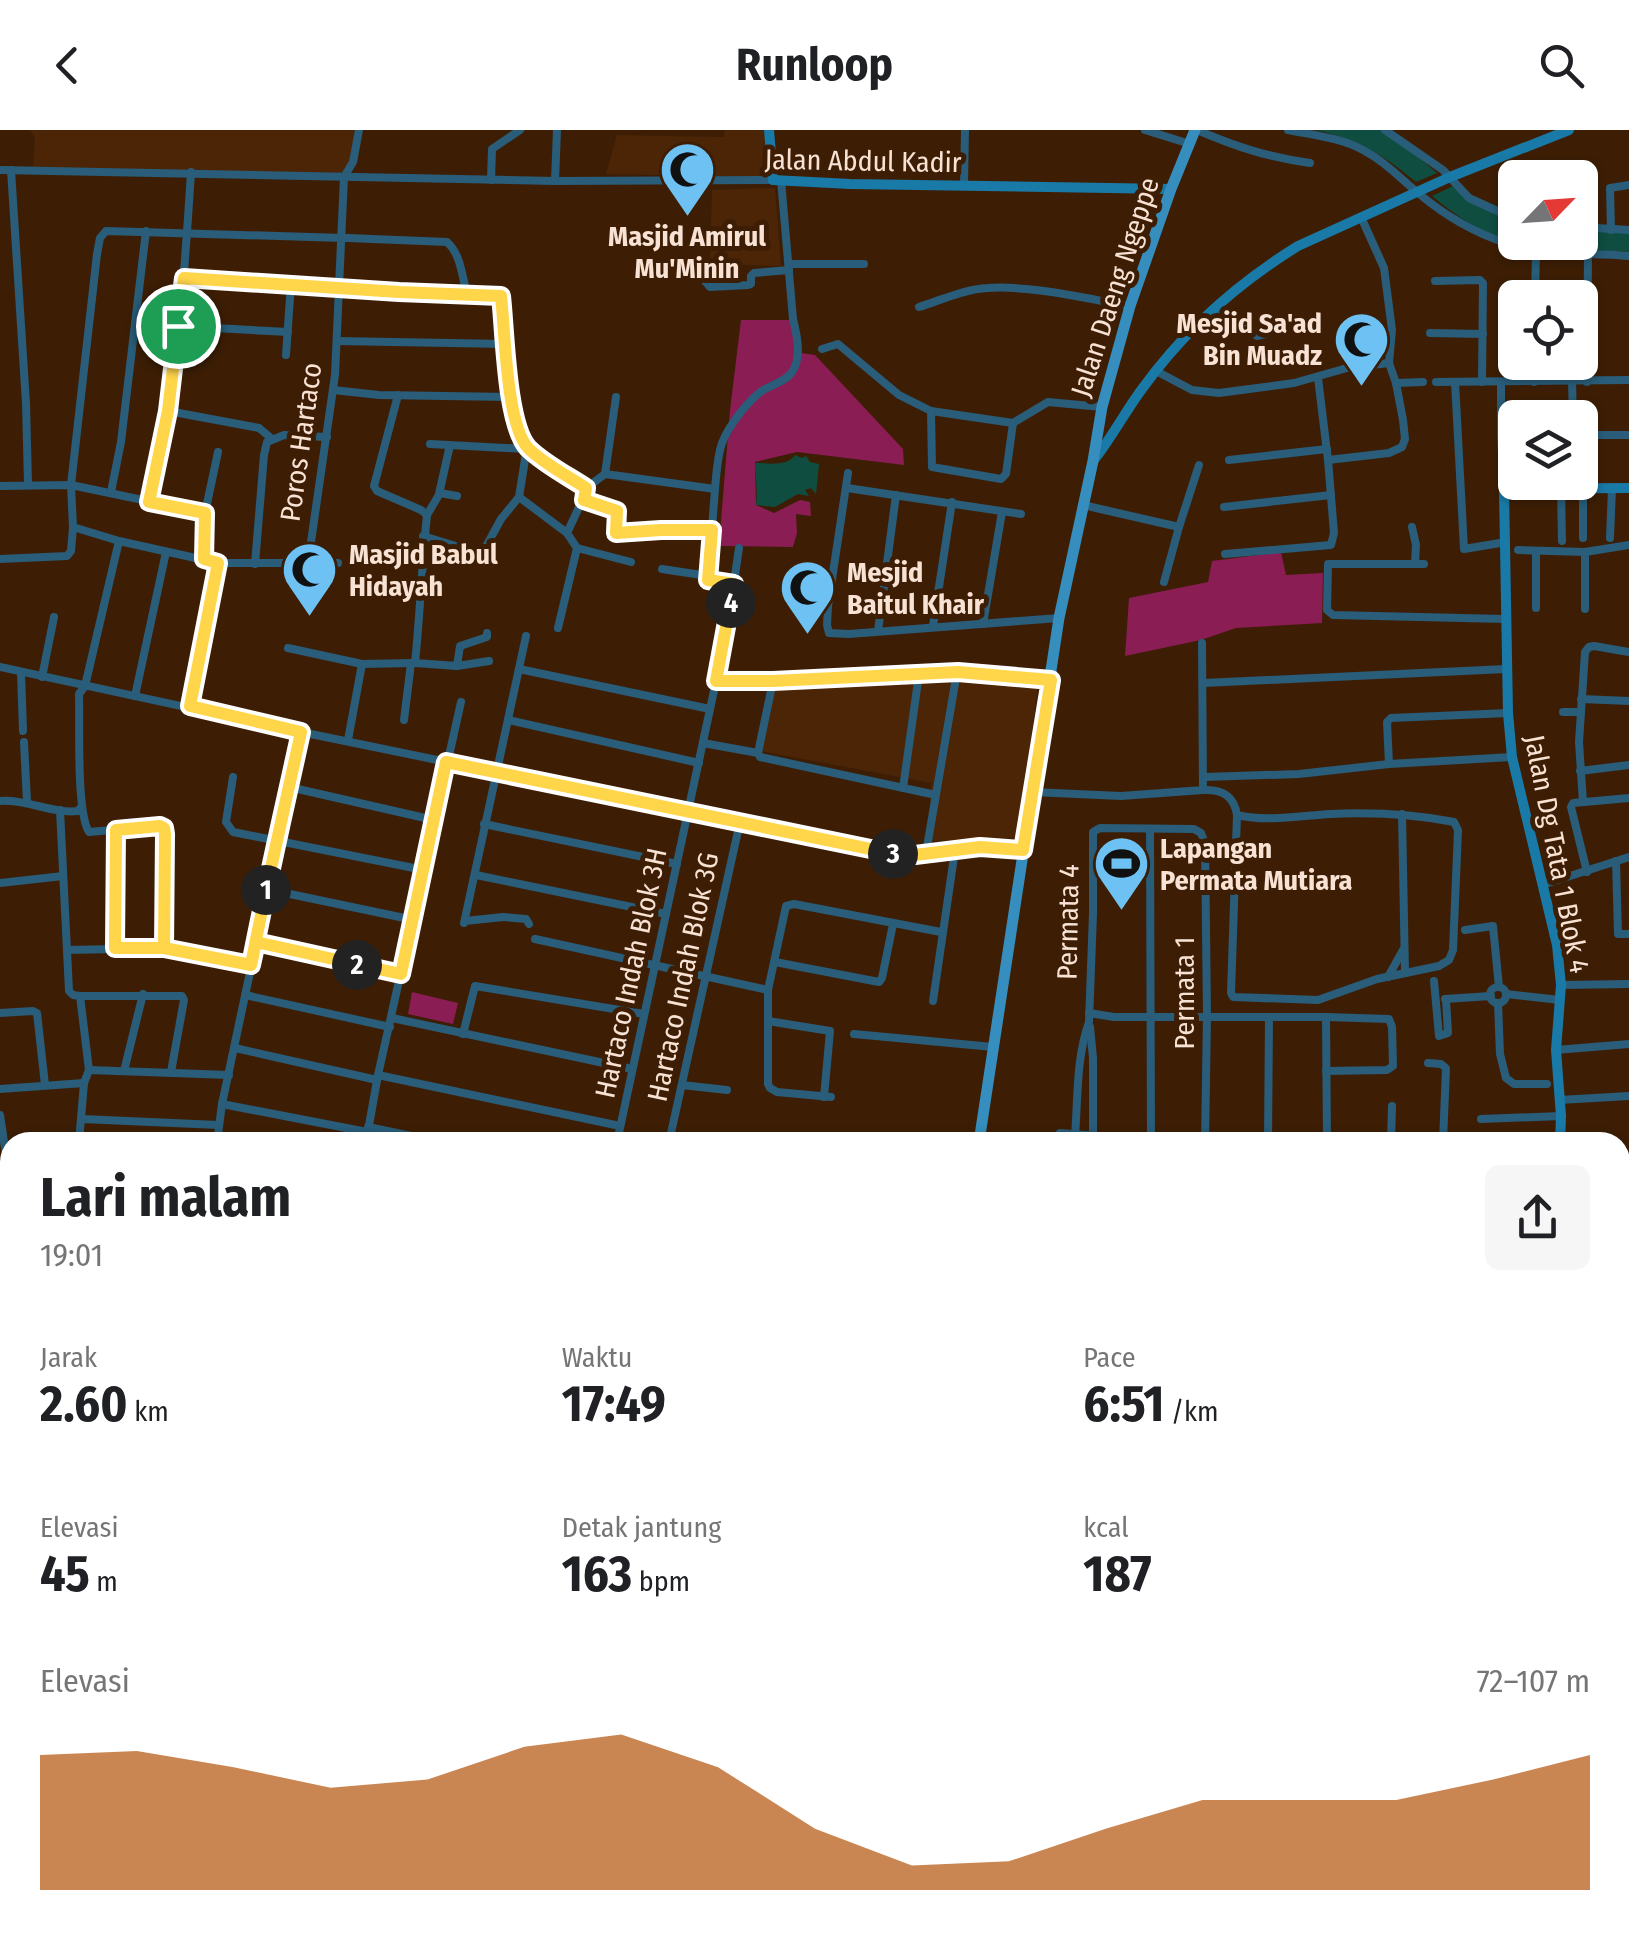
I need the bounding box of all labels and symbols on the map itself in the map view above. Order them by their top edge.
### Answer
mosque icon: Masjid Amirul Mu'Minin [657,140,717,219]
street label: Jalan Abdul Kadir [764,143,962,179]
north arrow [1498,160,1598,260]
street label: Jalan Daeng Ngeppe [1064,173,1166,401]
place label: Masjid Amirul Mu'Minin [608,220,766,285]
pin [136,284,221,369]
place label: Mesjid Sa'ad Bin Muadz [1177,307,1322,372]
mosque icon: Mesjid Sa'ad Bin Muadz [1331,309,1391,388]
street label: Poros Hartaco [274,360,328,524]
place label: Masjid Babul Hidayah [349,538,498,603]
mosque icon: Masjid Babul Hidayah [280,540,340,619]
place label: Mesjid Baitul Khair [847,556,985,621]
mosque icon: Mesjid Baitul Khair [778,558,838,637]
pin: 4 [706,578,756,628]
street label: Jalan Dg Tata 1 Blok 4 [1518,732,1596,976]
pin: 3 [868,829,918,879]
place label: Lapangan Permata Mutiara [1160,832,1353,897]
sports icon: Lapangan Permata Mutiara [1091,834,1151,913]
street label: Hartaco Indah Blok 3H [588,845,674,1101]
street label: Hartaco Indah Blok 3G [640,850,726,1104]
street label: Permata 4 [1050,864,1086,980]
pin: 1 [241,865,291,915]
street label: Permata 1 [1168,937,1201,1049]
pin: 2 [332,940,382,990]

